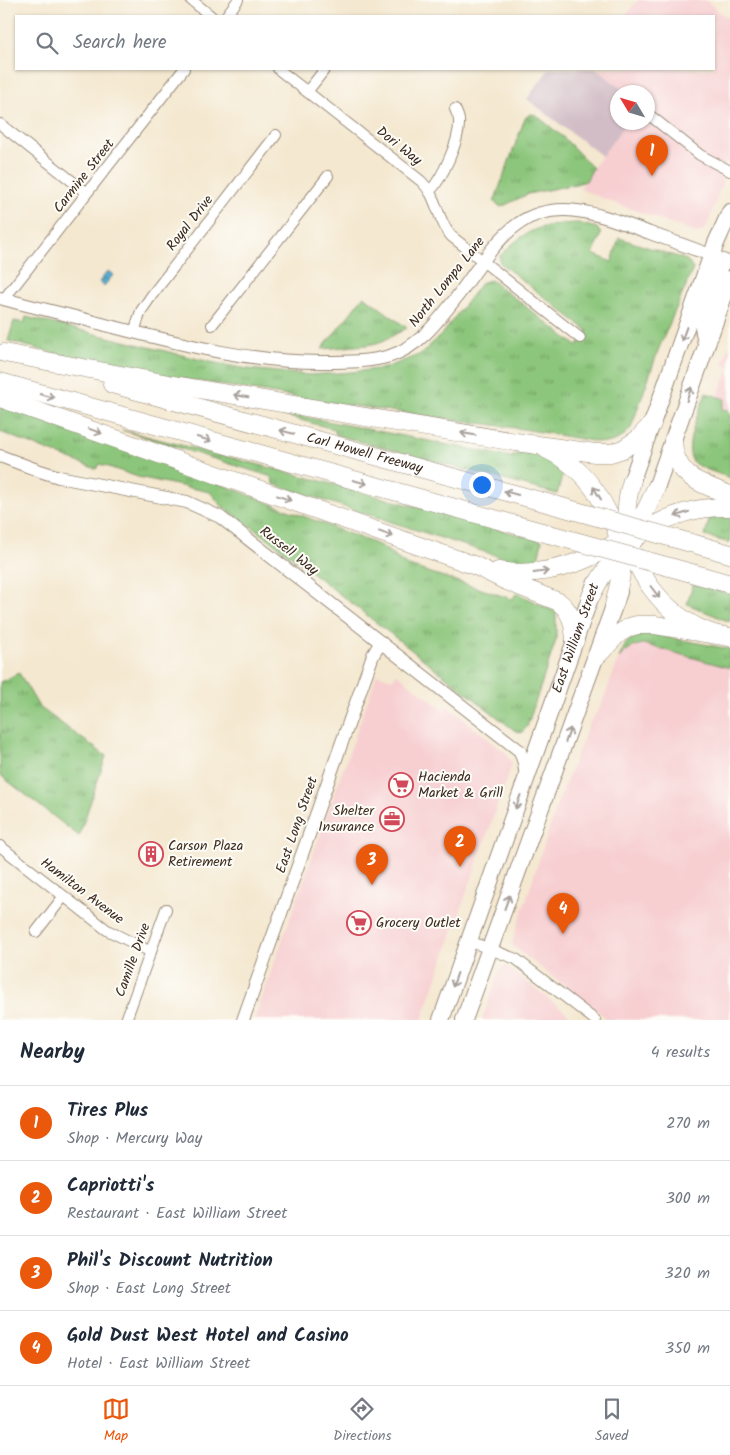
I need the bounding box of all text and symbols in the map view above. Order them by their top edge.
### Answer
search box [15,15,715,70]
text: Search here [73,28,167,58]
icon: search [33,29,61,57]
north arrow [610,85,655,130]
street label: Dori Way [371,121,427,171]
street label: Carmine Street [48,134,120,218]
pin: 1 [636,135,668,176]
street label: Royal Drive [161,190,219,256]
street label: North Lompa Lane [404,231,491,332]
one-way arrow [679,326,688,342]
one-way arrow [685,386,694,402]
one-way arrow [234,390,250,400]
one-way arrow [39,391,55,401]
one-way arrow [279,426,295,436]
one-way arrow [87,427,103,437]
street label: Carl Howell Freeway [304,427,426,480]
one-way arrow [461,428,477,438]
one-way arrow [195,434,211,444]
your location [469,472,495,498]
one-way arrow [352,477,368,487]
one-way arrow [592,486,602,500]
one-way arrow [503,488,519,497]
one-way arrow [276,494,292,503]
one-way arrow [674,509,690,519]
street label: Russell Way [255,521,324,581]
one-way arrow [378,530,393,539]
one-way arrow [533,567,549,577]
street label: East William Street [546,580,606,696]
one-way arrow [650,585,660,599]
one-way arrow [564,728,573,744]
place label: Hacienda Market & Grill [418,766,504,804]
supermarket icon: Hacienda Market & Grill [388,772,414,798]
street label: East Long Street [270,773,324,876]
one-way arrow [513,794,522,810]
place label: Shelter Insurance [318,800,375,838]
office icon: Shelter Insurance [379,806,405,832]
pin: 2 [444,826,476,867]
place label: Carson Plaza Retirement [168,835,243,873]
building icon: Carson Plaza Retirement [138,841,164,867]
pin: 3 [356,844,388,885]
street label: Hamilton Avenue [35,852,129,930]
pin: 4 [547,893,579,934]
one-way arrow [503,895,512,910]
supermarket icon: Grocery Outlet [346,910,372,936]
place label: Grocery Outlet [376,912,461,934]
street label: Camille Drive [109,919,157,1000]
one-way arrow [449,972,459,988]
text: Nearby [20,1036,85,1069]
text: 4 results [651,1040,710,1065]
text: Tires Plus [67,1096,148,1126]
text: 1 [34,1111,38,1136]
text: 270 m [666,1111,710,1136]
text: Shop · Mercury Way [67,1126,202,1151]
text: Capriotti's [67,1171,154,1201]
text: 2 [31,1186,41,1211]
text: 300 m [666,1186,710,1211]
text: Restaurant · East William Street [67,1201,287,1226]
text: Phil's Discount Nutrition [67,1246,273,1276]
text: 3 [32,1261,40,1286]
text: 320 m [664,1261,710,1286]
text: Shop · East Long Street [67,1276,231,1301]
text: Gold Dust West Hotel and Casino [67,1321,349,1351]
text: 4 [32,1336,40,1361]
text: 350 m [665,1336,710,1361]
text: Hotel · East William Street [67,1351,250,1376]
tab: Map [102,1395,130,1447]
tab: Directions [333,1395,391,1447]
tab: Saved [595,1395,628,1447]

